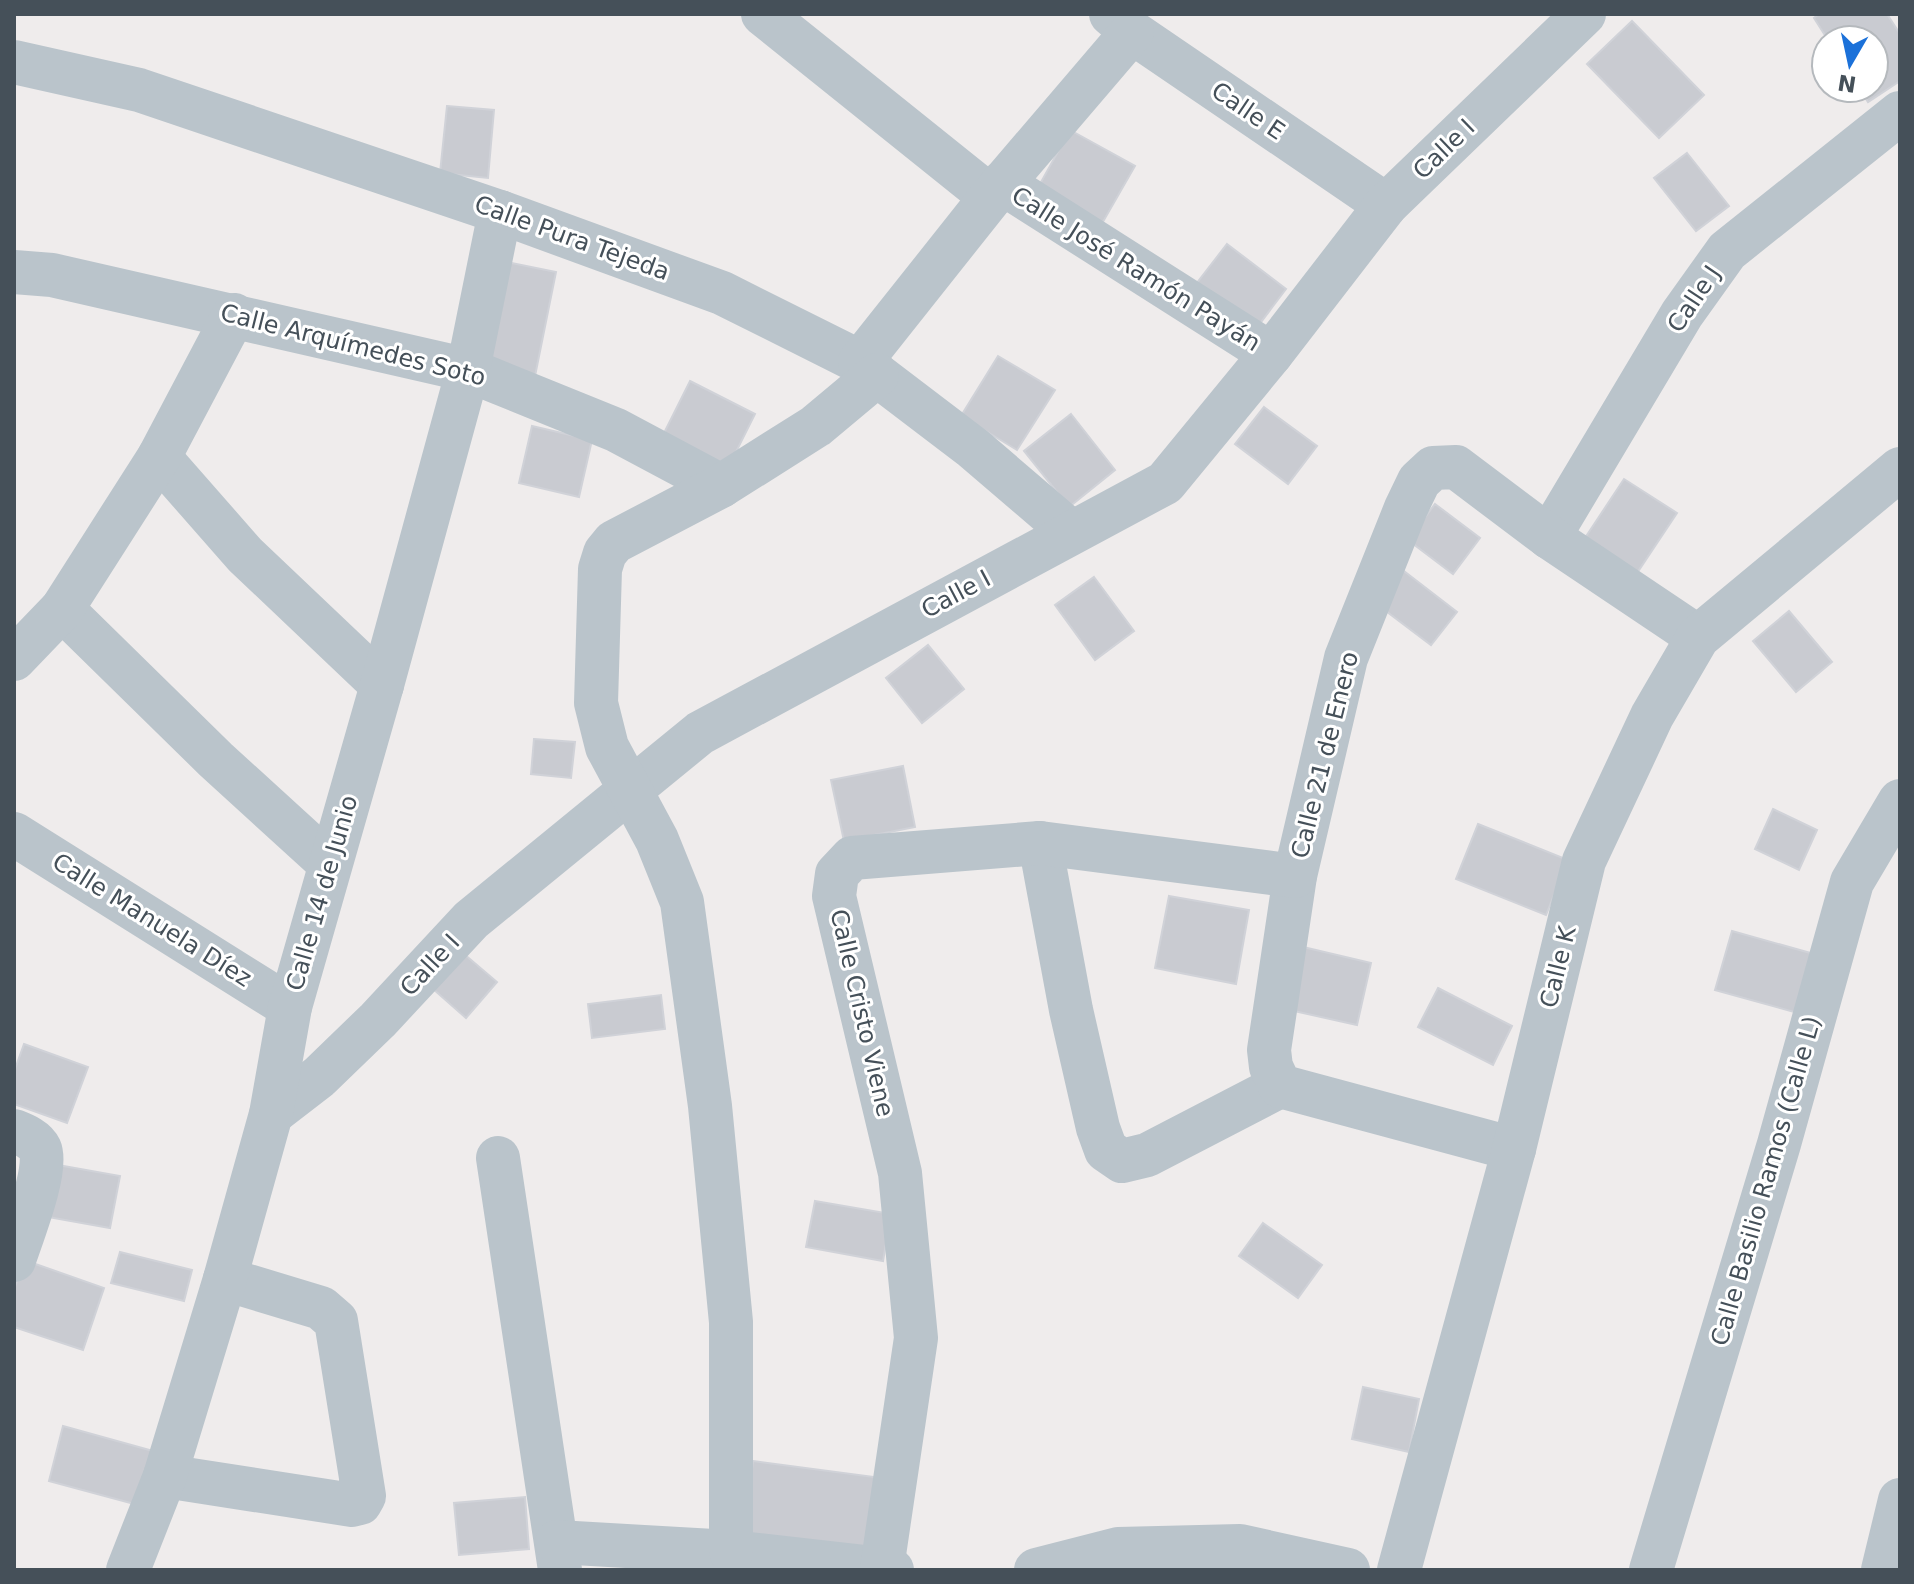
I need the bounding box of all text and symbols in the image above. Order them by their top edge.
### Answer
north arrow [1810,24,1890,104]
text: N [1836,69,1858,97]
street label: Calle E [1206,76,1290,146]
street label: Calle I [1408,113,1480,185]
street label: Calle José Ramón Payán [1007,181,1265,357]
street label: Calle Pura Tejeda [471,190,673,286]
street label: Calle J [1662,260,1726,338]
street label: Calle Arquímedes Soto [217,298,489,392]
street label: Calle I [917,564,995,624]
street label: Calle 21 de Enero [1286,649,1364,861]
street label: Calle 14 de Junio [281,792,363,994]
street label: Calle Manuela Díez [47,847,257,993]
street label: Calle Cristo Viene [825,907,899,1119]
street label: Calle K [1534,922,1582,1011]
street label: Calle I [394,928,466,1002]
street label: Calle Basilio Ramos (Calle L) [1705,1013,1827,1349]

